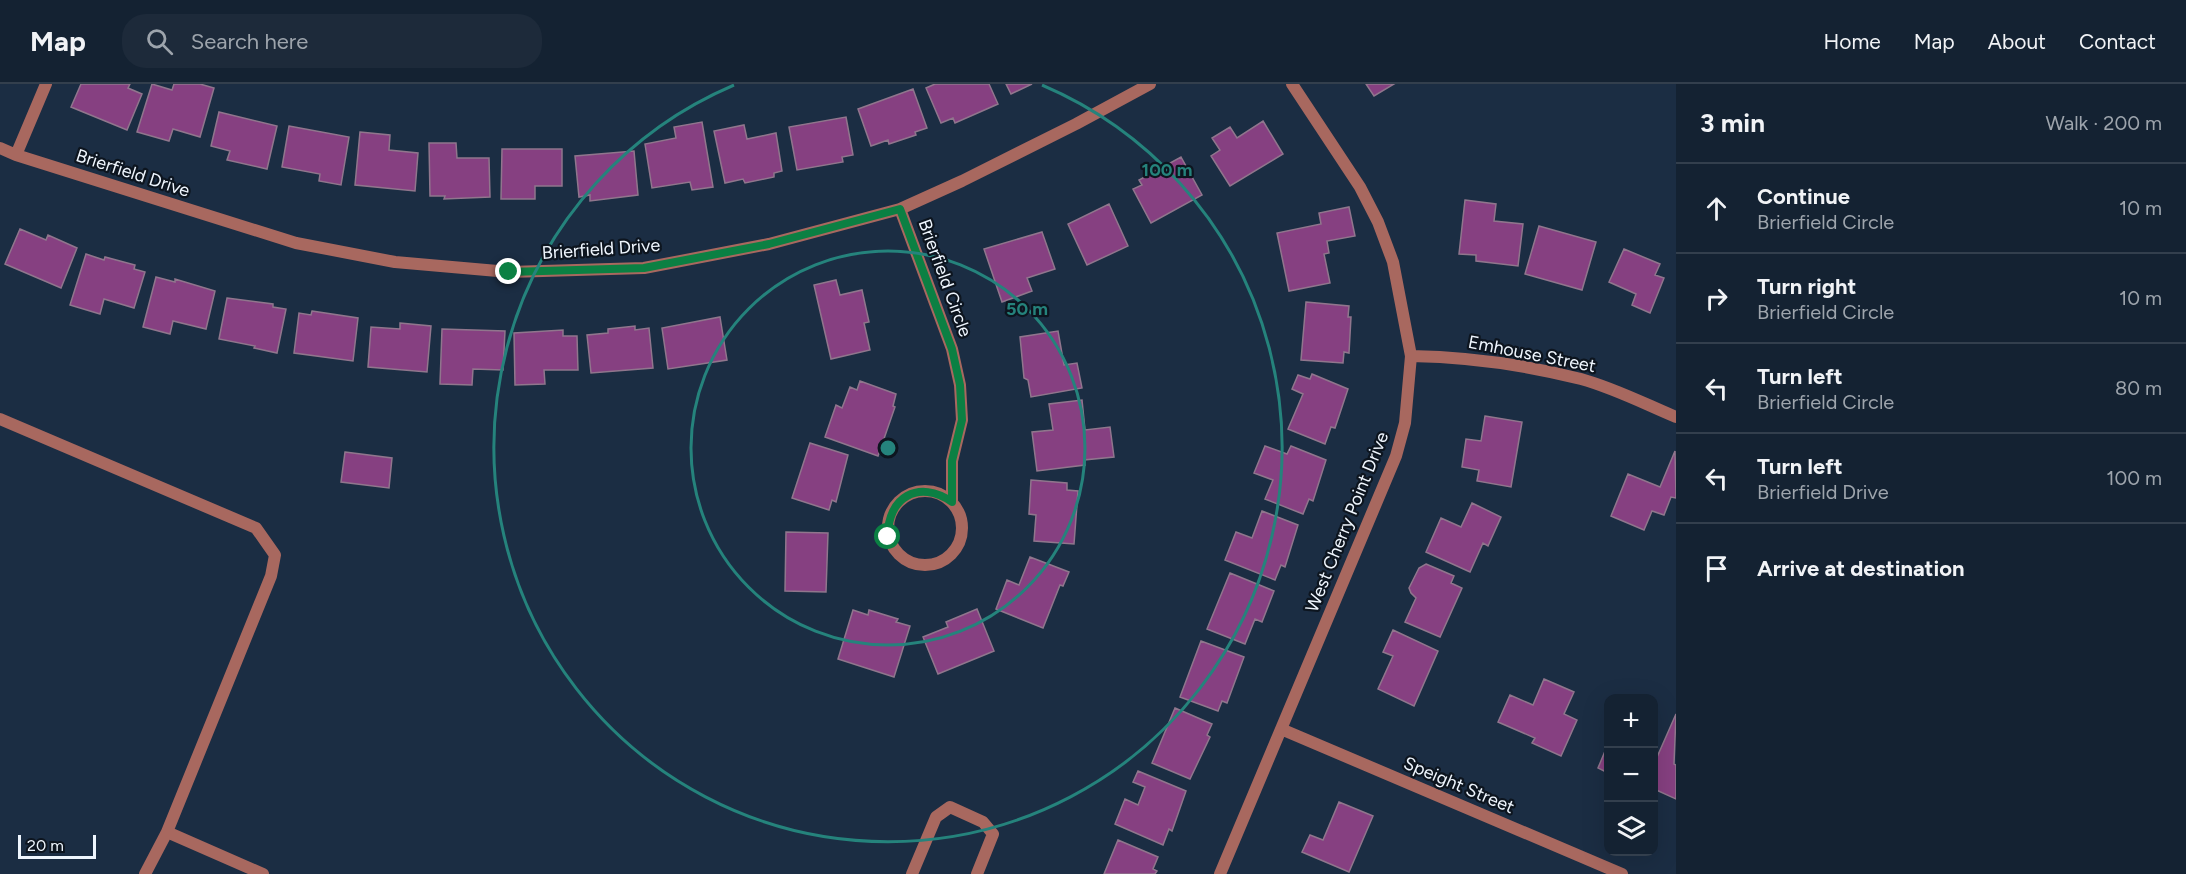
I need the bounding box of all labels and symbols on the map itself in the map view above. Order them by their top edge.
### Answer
street label: Brierfield Drive [73,144,193,202]
text: 100 m [1142,159,1192,181]
street label: Brierfield Circle [914,216,977,340]
street label: Brierfield Drive [541,234,661,264]
route end [495,258,521,284]
text: 50 m [1006,298,1048,320]
street label: Emhouse Street [1466,331,1598,377]
street label: West Cherry Point Drive [1301,428,1393,615]
centre of rings [878,438,898,458]
route start [874,523,900,549]
street label: Speight Street [1400,752,1518,818]
scale bar [18,832,96,860]

